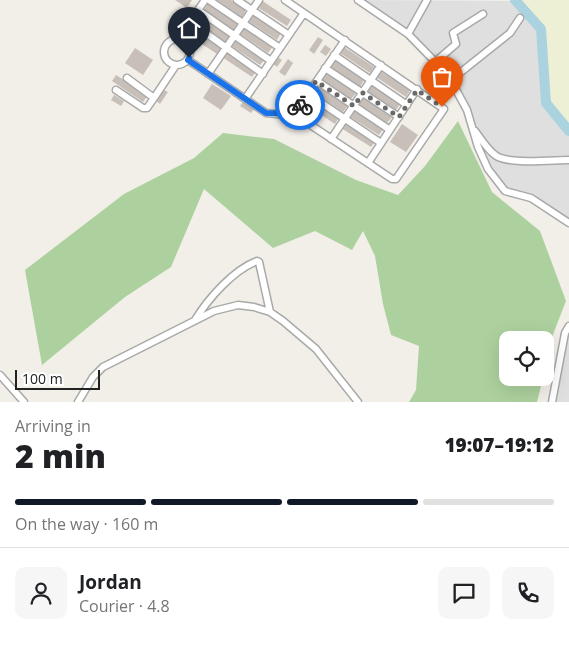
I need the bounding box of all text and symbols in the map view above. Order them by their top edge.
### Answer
pin [168,7,210,58]
icon: home [175,14,203,42]
pin [421,56,463,107]
icon: bag [428,63,456,91]
courier [275,80,325,130]
icon: bike [286,91,314,119]
map controls [499,331,554,386]
button: locate [499,331,554,386]
scale bar [15,367,100,390]
text: 100 m [22,369,63,388]
text: Arriving in [15,415,91,437]
text: 19:07–19:12 [444,432,554,458]
text: 2 min [15,434,106,477]
text: On the way · 160 m [15,513,158,535]
button: person [15,567,67,619]
button: chat [438,567,490,619]
button: phone [502,567,554,619]
text: Jordan [79,569,142,595]
text: Courier · 4.8 [79,595,170,617]

